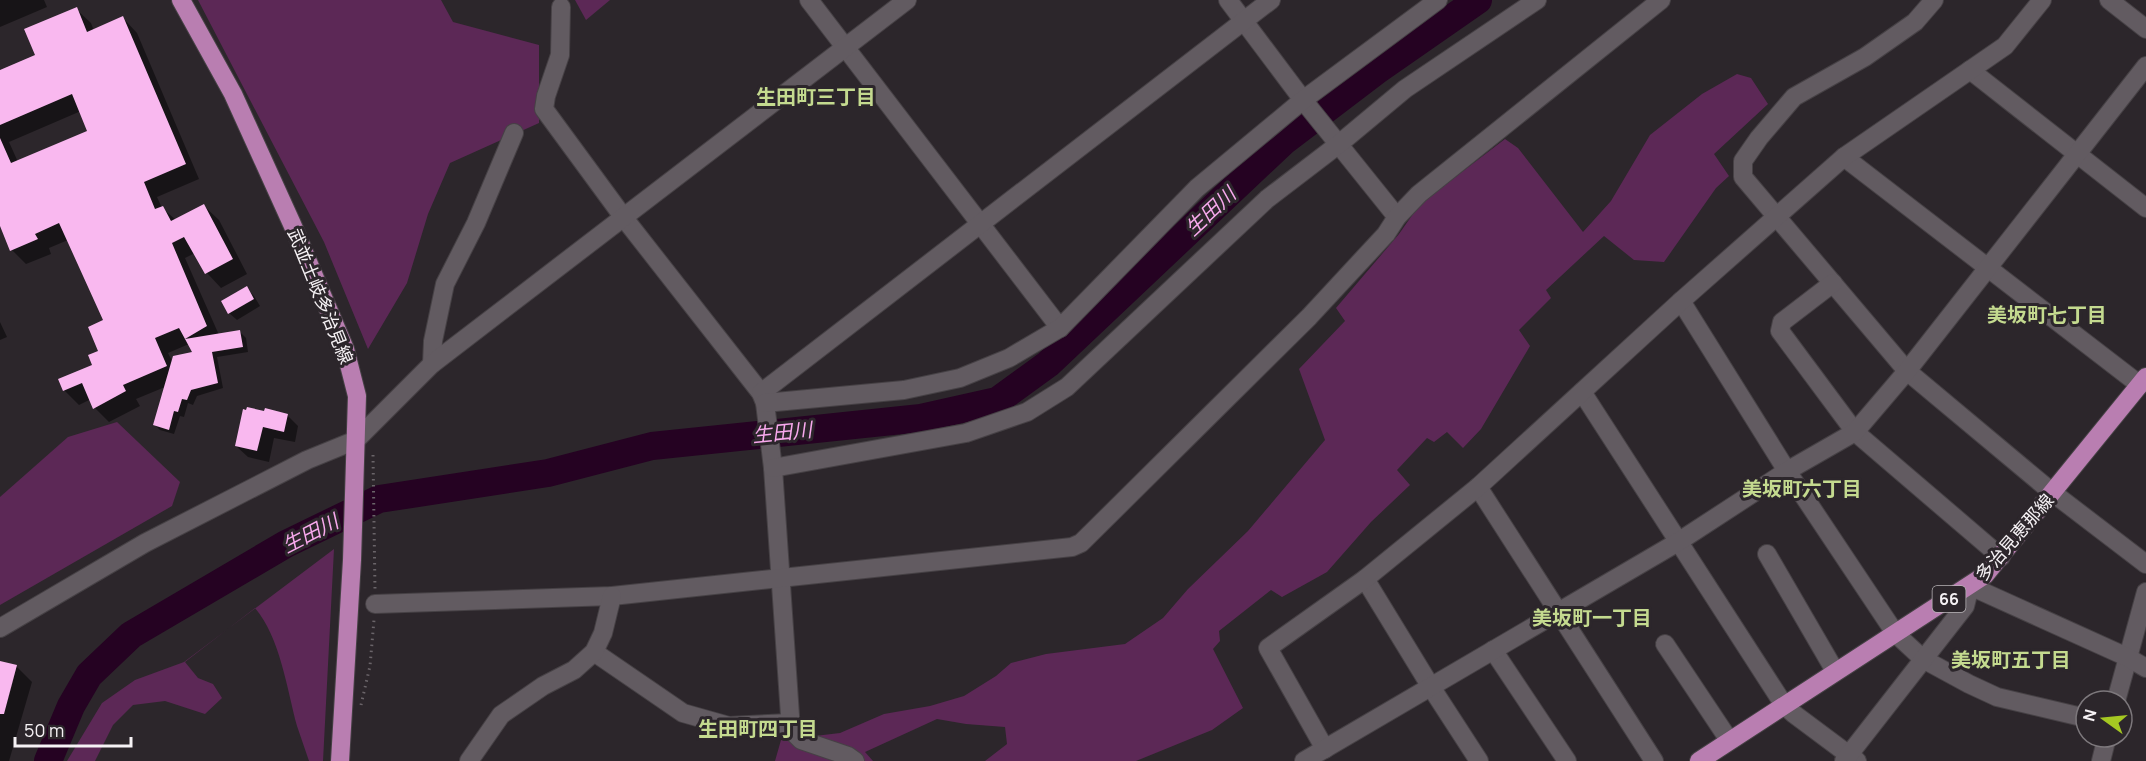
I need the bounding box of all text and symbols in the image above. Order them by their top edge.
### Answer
district label: 生田町三丁目 [756,83,876,110]
water label: 生田川 [1179,179,1243,241]
street label: 武並土岐多治見線 [283,225,359,367]
district label: 美坂町七丁目 [1987,301,2107,328]
water label: 生田川 [751,415,815,449]
district label: 美坂町六丁目 [1742,475,1862,502]
street label: 多治見恵那線 [1970,488,2058,586]
water label: 生田川 [277,506,345,559]
road number: 66 [1932,586,1966,612]
district label: 美坂町一丁目 [1532,604,1652,631]
district label: 美坂町五丁目 [1951,646,2071,673]
north arrow [2074,689,2134,749]
text: N [2077,707,2102,724]
scale bar [15,710,130,748]
district label: 生田町四丁目 [698,715,818,742]
text: 50 m [24,718,64,742]

